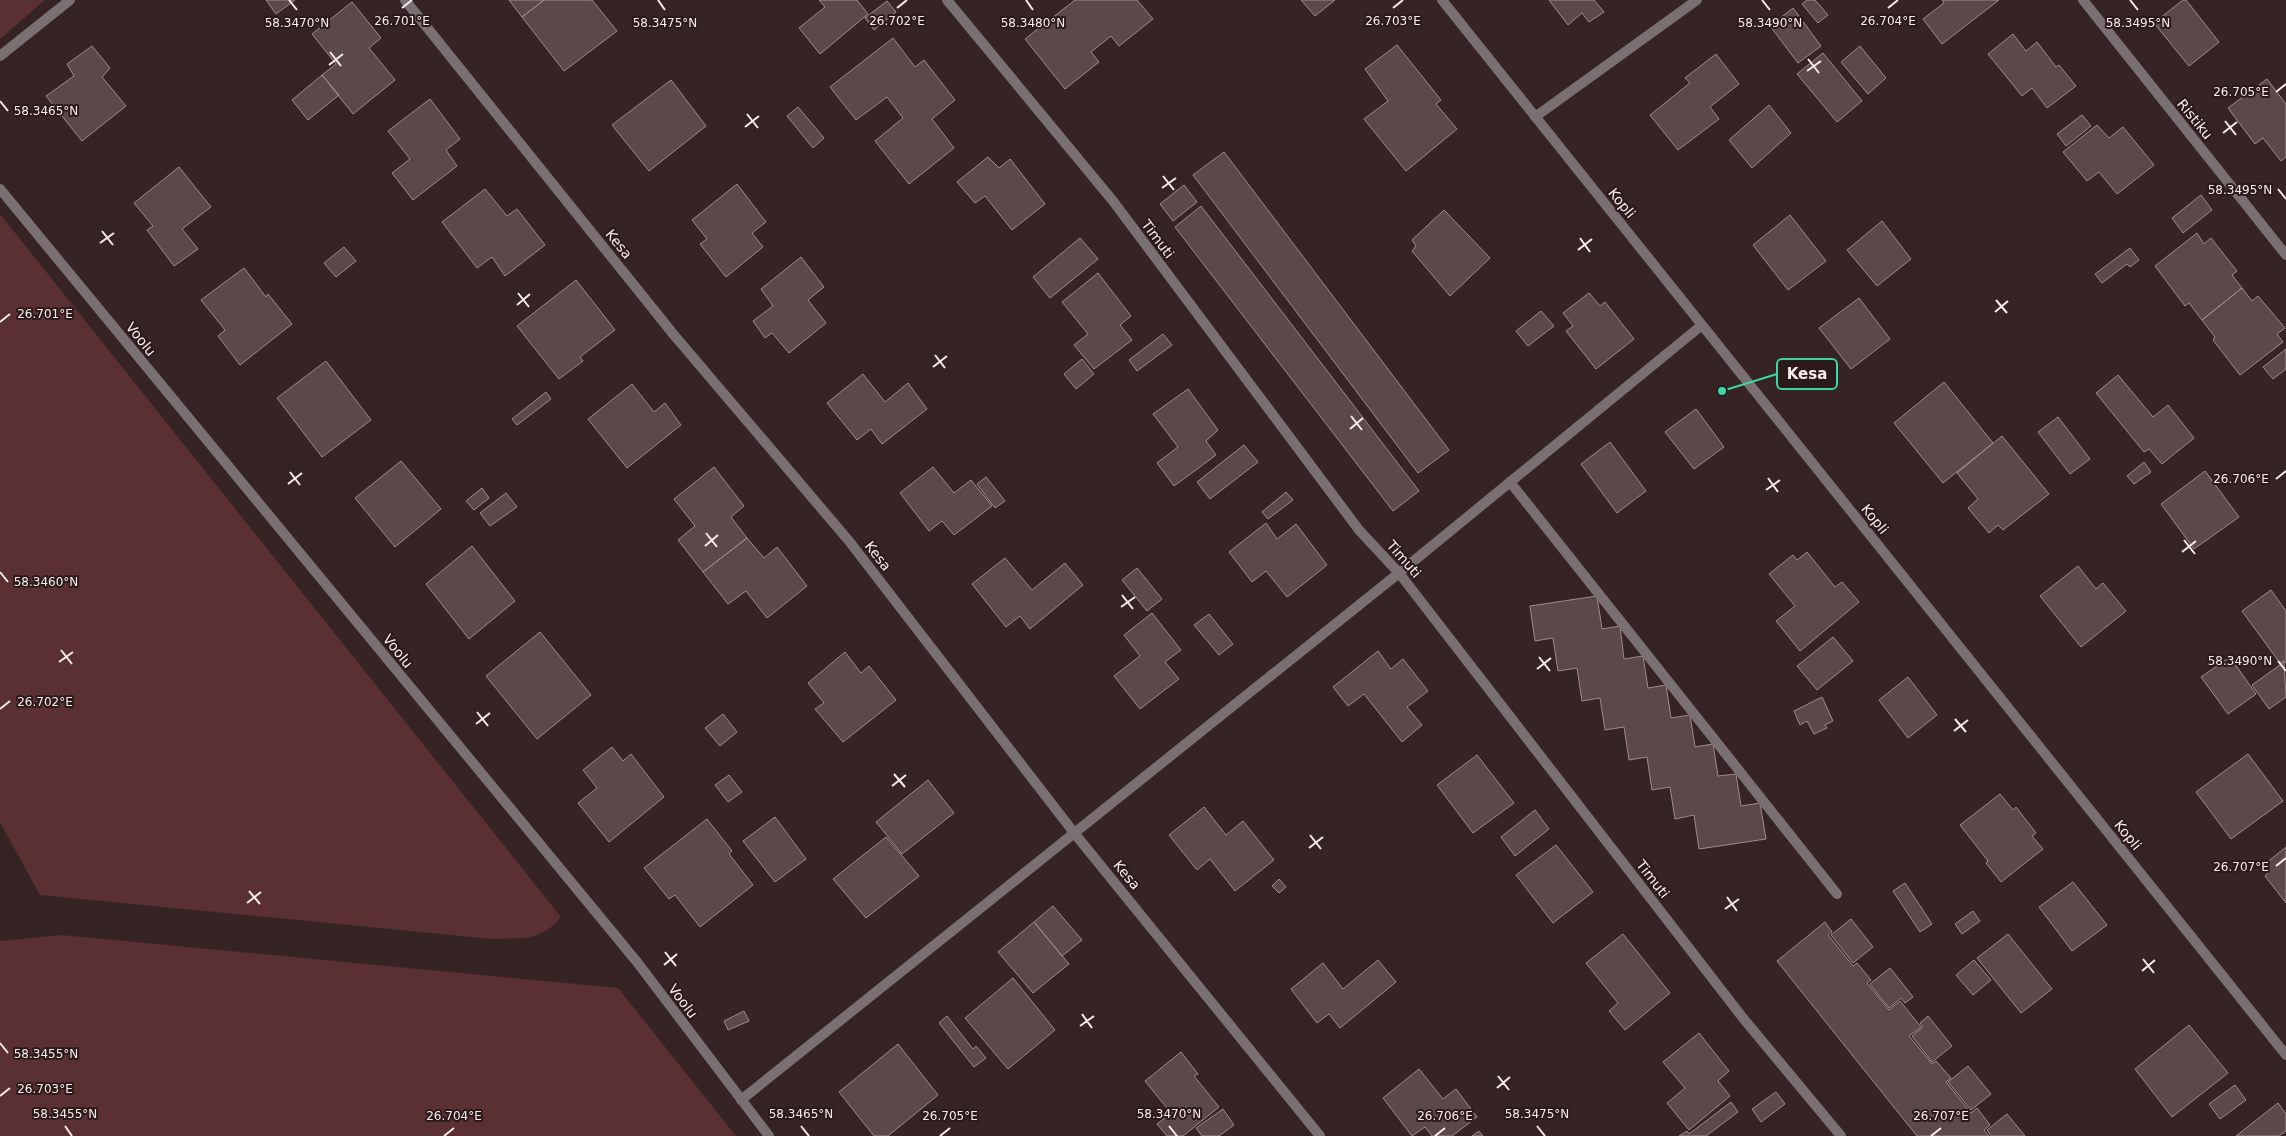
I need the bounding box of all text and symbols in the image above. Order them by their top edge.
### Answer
text: 26.701°E [374,14,430,28]
text: 26.702°E [869,14,925,28]
text: 26.703°E [1365,14,1421,28]
text: 26.704°E [1860,14,1916,28]
text: 58.3470°N [265,16,329,30]
text: 58.3475°N [633,16,697,30]
text: 58.3480°N [1001,16,1065,30]
text: 58.3490°N [1738,16,1802,30]
text: 58.3495°N [2106,16,2170,30]
text: 26.705°E [2213,85,2269,99]
street label: Ristiku [2174,96,2216,142]
text: 58.3465°N [14,104,78,118]
text: 58.3495°N [2208,183,2272,197]
street label: Kopli [1605,185,1639,221]
street label: Timuti [1138,216,1178,261]
street label: Kesa [602,226,636,262]
text: 26.701°E [17,307,73,321]
street label: Voolu [123,319,159,359]
callout: Kesa [1777,359,1837,389]
text: Kesa [1787,365,1827,383]
text: 26.706°E [2213,472,2269,486]
street label: Kopli [1858,501,1892,537]
street label: Timuti [1383,536,1424,581]
street label: Kesa [862,538,894,574]
text: 58.3460°N [14,575,78,589]
street label: Voolu [380,631,416,671]
text: 58.3490°N [2208,654,2272,668]
text: 26.702°E [17,695,73,709]
street label: Kopli [2111,817,2145,853]
street label: Timuti [1633,856,1673,901]
street label: Kesa [1110,857,1144,893]
text: 26.707°E [2213,860,2269,874]
street label: Voolu [665,981,701,1021]
text: 58.3455°N [14,1047,78,1061]
text: 26.703°E [17,1082,73,1096]
text: 58.3455°N [33,1107,97,1121]
text: 58.3465°N [769,1107,833,1121]
text: 58.3470°N [1137,1107,1201,1121]
text: 58.3475°N [1505,1107,1569,1121]
text: 26.704°E [426,1109,482,1123]
text: 26.705°E [922,1109,978,1123]
text: 26.706°E [1417,1109,1473,1123]
text: 26.707°E [1913,1109,1969,1123]

